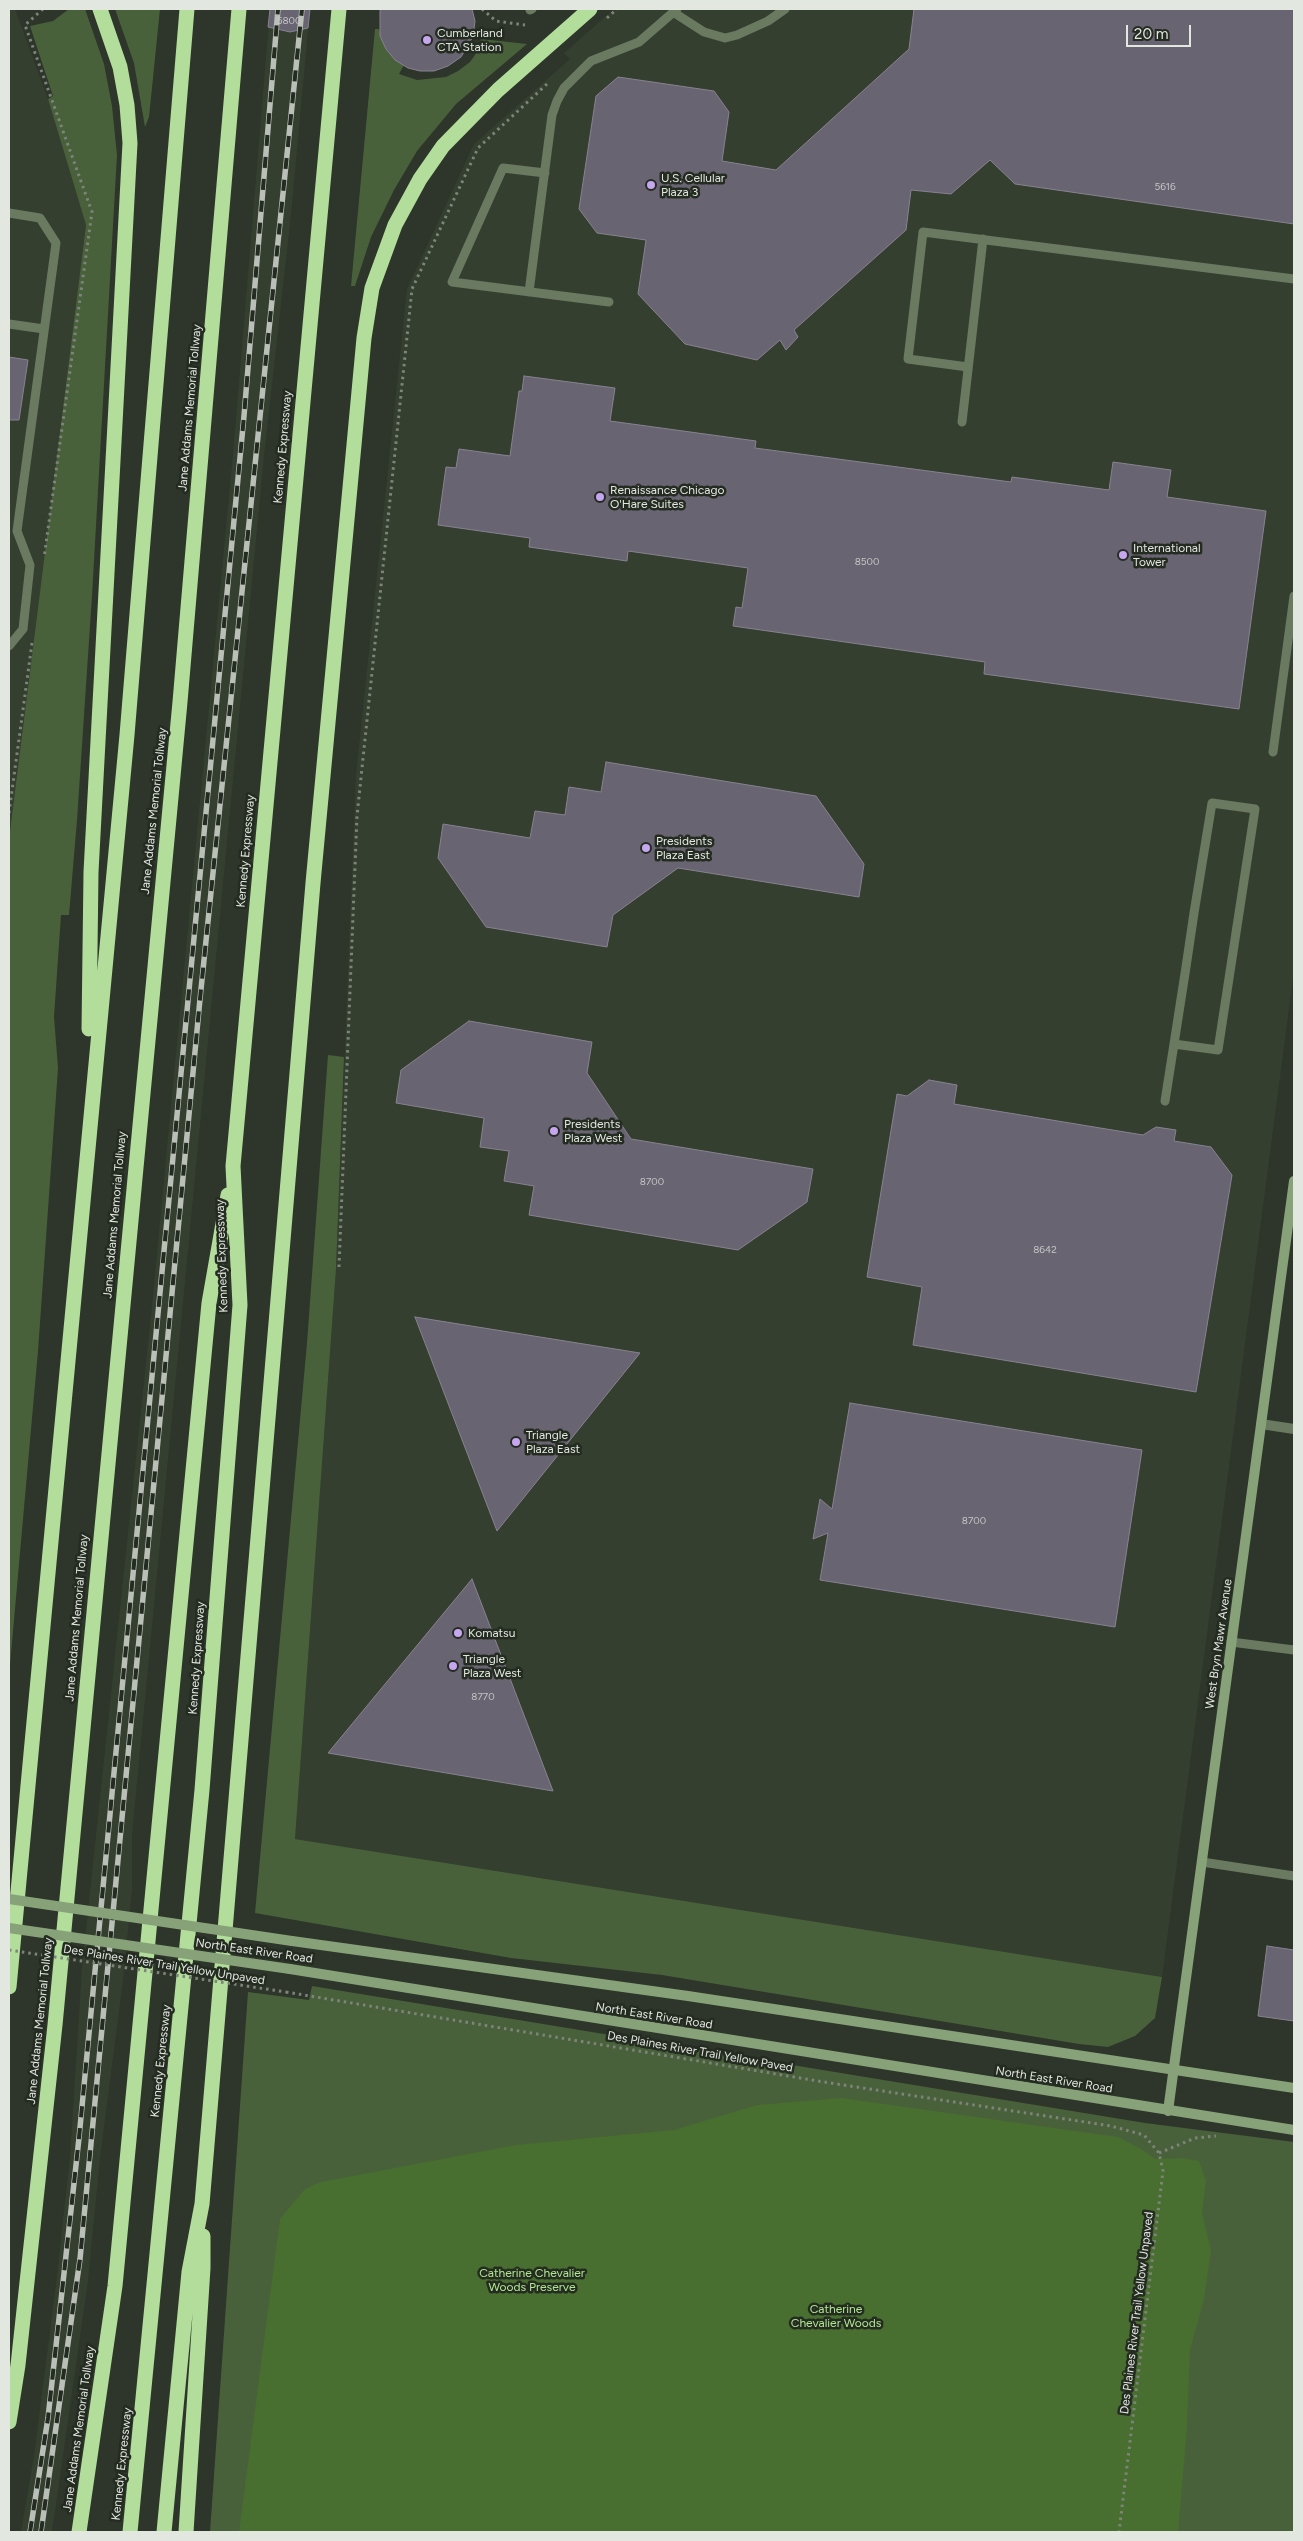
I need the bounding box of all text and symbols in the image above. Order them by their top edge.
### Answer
house number: 5800 [277,15,301,27]
scale bar [1128,15,1193,47]
text: 20 m [1134,25,1168,43]
place label: Cumberland CTA Station [437,26,503,54]
marker: Cumberland CTA Station [421,34,433,46]
place label: U.S. Cellular Plaza 3 [661,171,725,199]
marker: U.S. Cellular Plaza 3 [645,179,657,191]
house number: 5616 [1154,181,1176,193]
street label: Jane Addams Memorial Tollway [176,324,204,492]
street label: Kennedy Expressway [271,390,295,504]
place label: Renaissance Chicago O'Hare Suites [610,483,724,511]
marker: Renaissance Chicago O'Hare Suites [594,491,606,503]
place label: International Tower [1133,541,1201,569]
marker: International Tower [1117,549,1129,561]
house number: 8500 [855,556,879,568]
street label: Jane Addams Memorial Tollway [138,727,170,895]
street label: Kennedy Expressway [234,794,258,908]
place label: Presidents Plaza East [656,834,712,862]
marker: Presidents Plaza East [640,842,652,854]
place label: Presidents Plaza West [564,1117,622,1145]
marker: Presidents Plaza West [548,1125,560,1137]
street label: Jane Addams Memorial Tollway [101,1131,129,1299]
house number: 8700 [640,1176,664,1188]
street label: Kennedy Expressway [213,1199,231,1313]
house number: 8642 [1033,1244,1057,1256]
place label: Triangle Plaza East [526,1428,580,1456]
marker: Triangle Plaza East [510,1436,522,1448]
house number: 8700 [962,1515,986,1527]
street label: Jane Addams Memorial Tollway [63,1534,91,1702]
street label: West Bryn Mawr Avenue [1203,1578,1235,1710]
street label: Kennedy Expressway [186,1601,208,1715]
place label: Komatsu [468,1626,515,1640]
marker: Komatsu [452,1627,464,1639]
place label: Triangle Plaza West [463,1652,521,1680]
marker: Triangle Plaza West [447,1660,459,1672]
house number: 8770 [471,1691,495,1703]
street label: North East River Road [194,1936,314,1966]
street label: Jane Addams Memorial Tollway [24,1937,56,2105]
street label: Des Plaines River Trail Yellow Unpaved [62,1942,266,1988]
street label: North East River Road [594,2000,714,2032]
street label: Kennedy Expressway [148,2004,174,2118]
street label: Des Plaines River Trail Yellow Paved [606,2029,794,2075]
street label: North East River Road [994,2064,1114,2096]
street label: Des Plaines River Trail Yellow Unpaved [1117,2211,1157,2415]
park label: Catherine Chevalier Woods Preserve [479,2266,585,2294]
park label: Catherine Chevalier Woods [791,2302,881,2330]
street label: Jane Addams Memorial Tollway [60,2345,98,2513]
street label: Kennedy Expressway [109,2407,135,2521]

